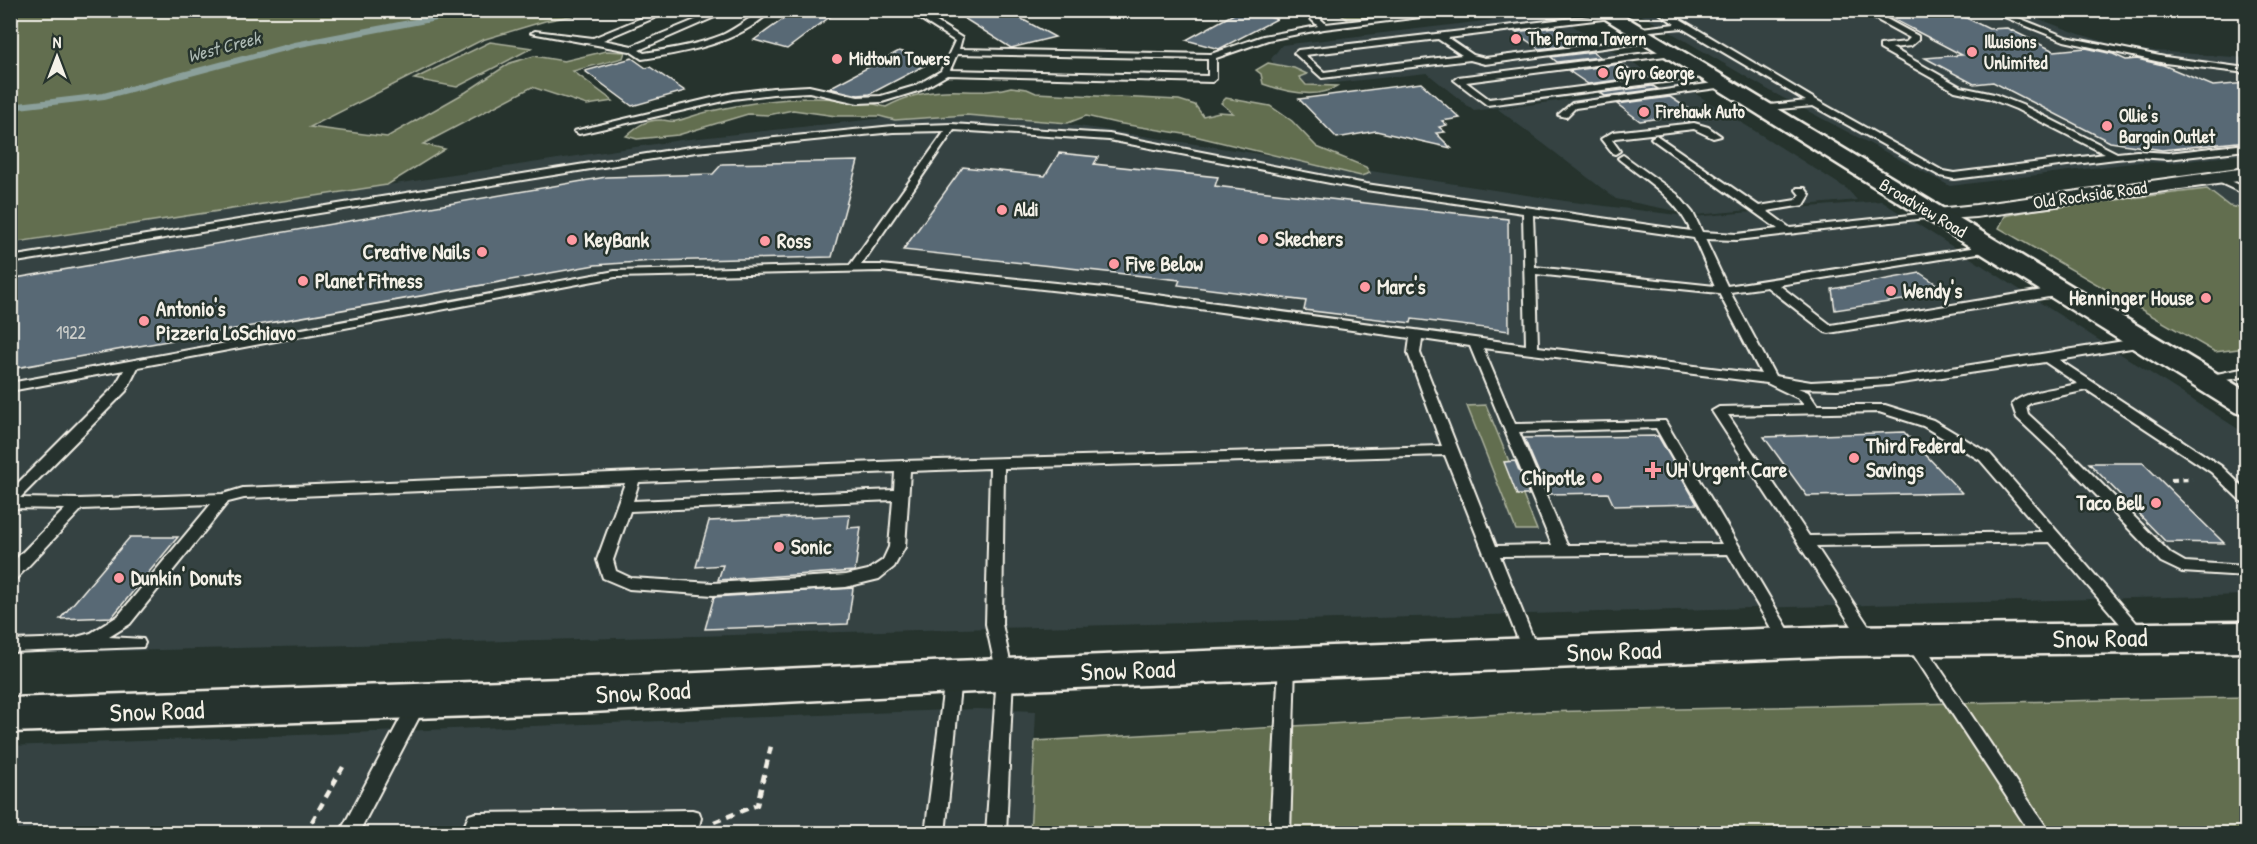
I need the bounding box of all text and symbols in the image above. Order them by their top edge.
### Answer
water label: West Creek [185,24,264,68]
place label: The Parma Tavern [1527,26,1646,51]
north arrow [27,27,87,87]
place label: Illusions Unlimited [1984,29,2048,75]
text: N [53,31,62,53]
marker: The Parma Tavern [1509,32,1523,46]
marker: Illusions Unlimited [1965,45,1979,59]
place label: Midtown Towers [849,46,950,71]
marker: Midtown Towers [830,52,844,66]
place label: Gyro George [1615,60,1696,86]
marker: Gyro George [1596,66,1610,80]
place label: Firehawk Auto [1655,99,1746,124]
place label: Ollie's Bargain Outlet [2119,103,2216,150]
marker: Firehawk Auto [1637,105,1651,119]
marker: Ollie's Bargain Outlet [2100,119,2114,133]
street label: Broadview Road [1875,172,1972,243]
street label: Old Rockside Road [2031,174,2148,215]
place label: Aldi [1014,197,1039,222]
marker: Aldi [995,203,1009,217]
place label: Skechers [1275,224,1343,253]
place label: KeyBank [584,225,650,255]
place label: Ross [777,226,811,255]
marker: Skechers [1256,232,1270,246]
marker: KeyBank [565,233,579,247]
marker: Ross [758,234,772,248]
place label: Creative Nails [363,237,470,266]
marker: Creative Nails [475,245,489,259]
place label: Five Below [1125,249,1203,278]
marker: Five Below [1107,257,1121,271]
place label: Planet Fitness [315,266,423,295]
place label: Marc's [1377,272,1426,301]
marker: Planet Fitness [296,274,310,288]
place label: Wendy's [1903,276,1962,306]
marker: Marc's [1358,280,1372,294]
place label: Henninger House [2069,283,2195,313]
marker: Wendy's [1884,284,1898,298]
marker: Henninger House [2199,291,2213,305]
place label: Antonio's Pizzeria LoSchiavo [156,294,296,347]
marker: Antonio's Pizzeria LoSchiavo [137,314,151,328]
house number: 1922 [56,320,87,345]
place label: Third Federal Savings [1865,431,1966,485]
marker: Third Federal Savings [1847,451,1861,465]
place label: UH Urgent Care [1666,455,1788,485]
marker: UH Urgent Care [1644,461,1662,479]
place label: Chipotle [1521,463,1586,493]
marker: Chipotle [1590,471,1604,485]
place label: Taco Bell [2075,488,2145,517]
marker: Taco Bell [2149,496,2163,510]
place label: Sonic [791,532,832,561]
marker: Sonic [772,540,786,554]
place label: Dunkin' Donuts [131,563,242,592]
marker: Dunkin' Donuts [112,571,126,585]
street label: Snow Road [2052,619,2148,656]
street label: Snow Road [1566,631,1662,670]
street label: Snow Road [1080,650,1176,689]
street label: Snow Road [595,672,691,711]
street label: Snow Road [109,691,205,730]

